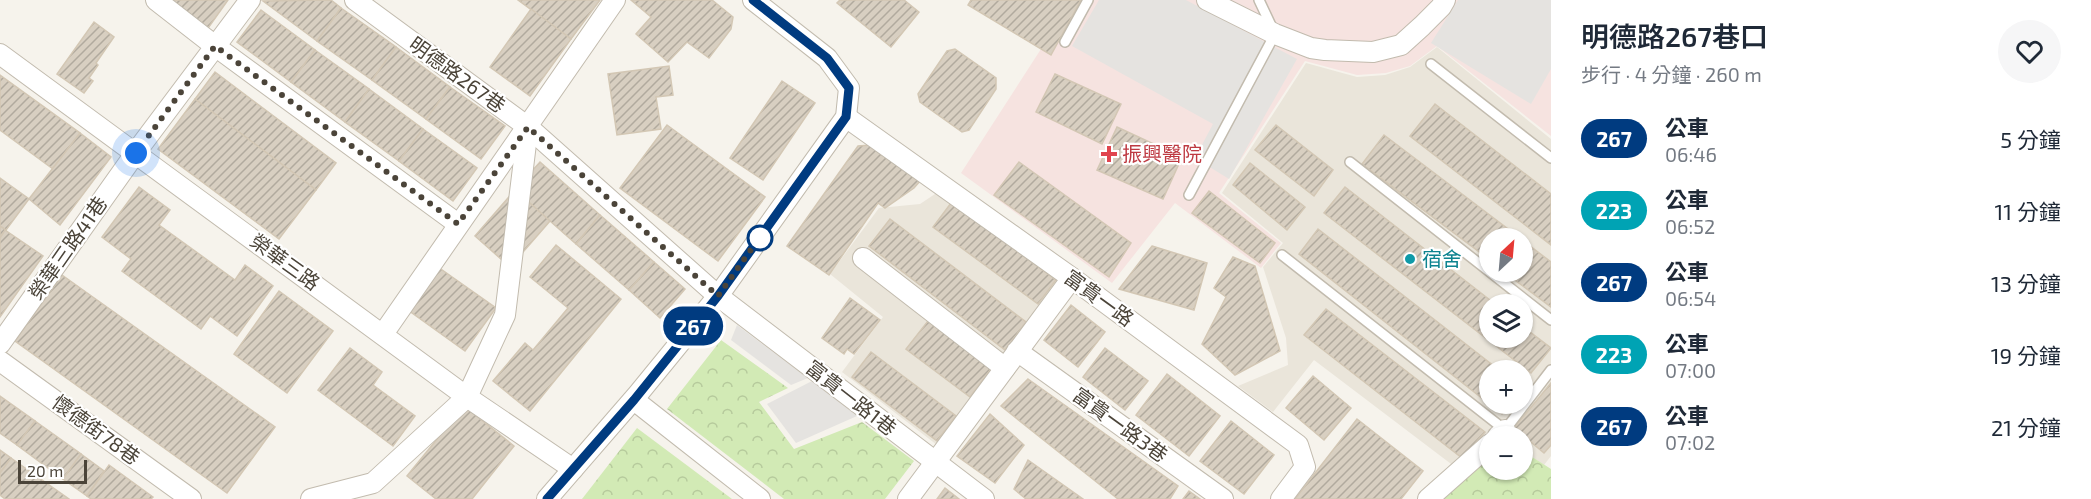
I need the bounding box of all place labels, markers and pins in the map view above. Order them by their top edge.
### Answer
place label: 振興醫院 [1122,141,1202,165]
marker: 振興醫院 [1100,145,1118,163]
unlabelled marker [747,225,773,251]
place label: 宿舍 [1422,246,1462,270]
marker: 宿舍 [1403,252,1417,266]

